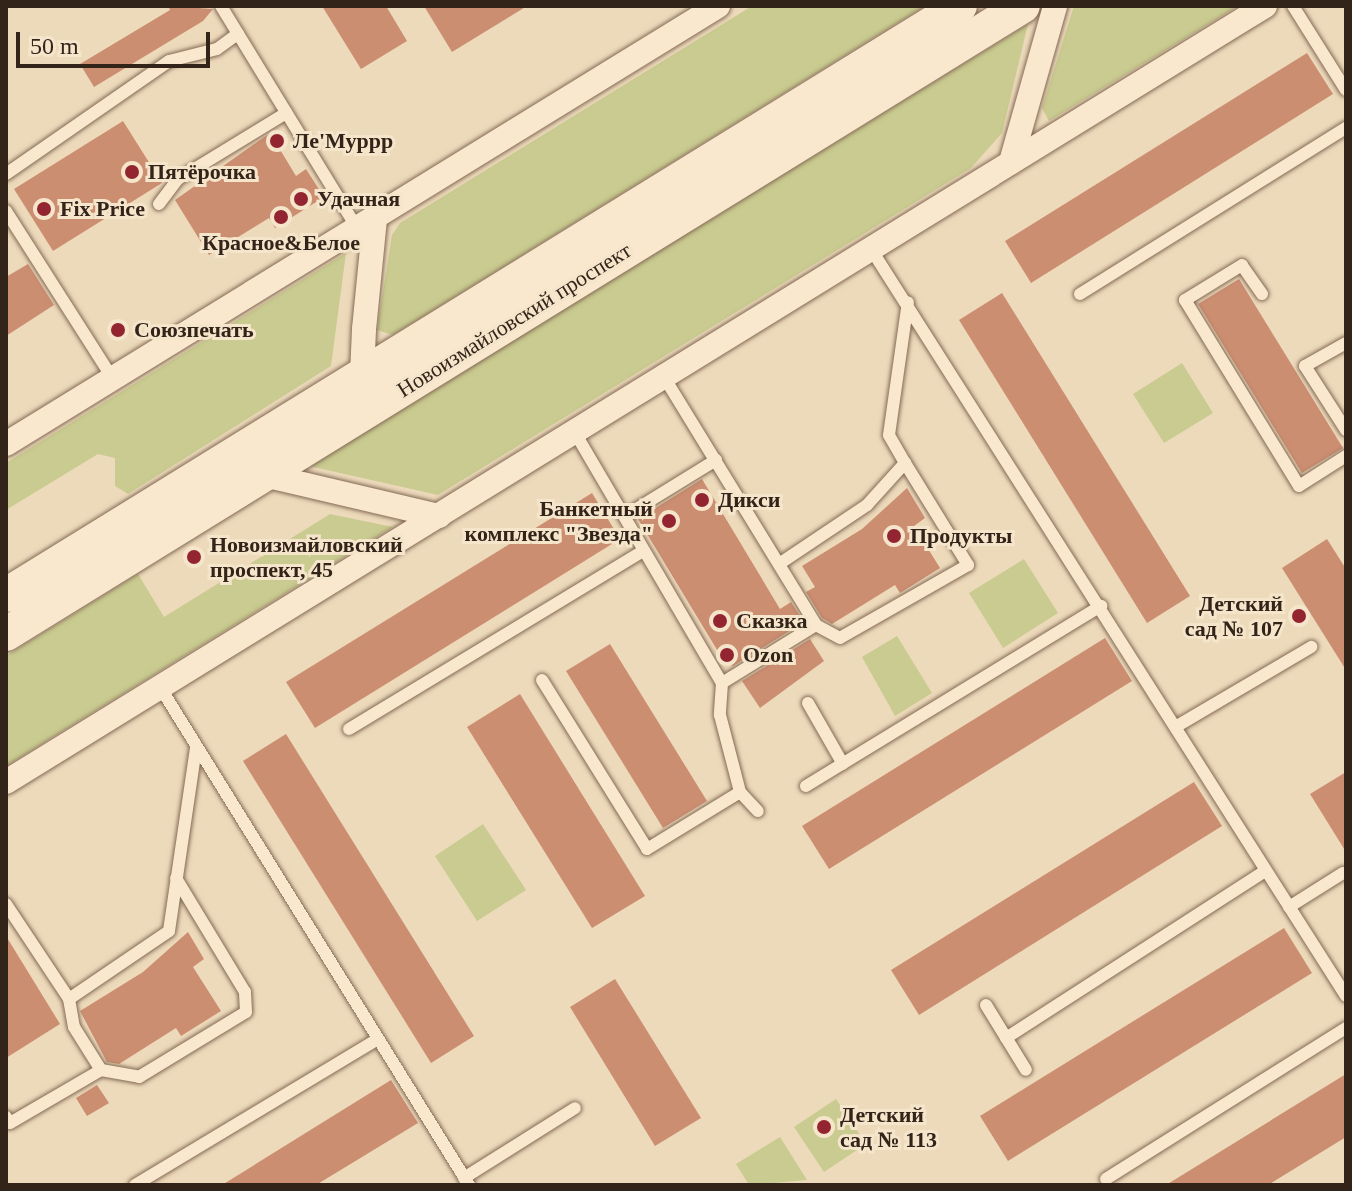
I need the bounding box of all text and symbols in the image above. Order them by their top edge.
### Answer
scale bar [20,16,214,66]
text: 50 m [30,33,79,59]
place label: Ле'Муррр [293,128,393,154]
marker: Ле'Муррр [268,132,286,150]
place label: Пятёрочка [148,159,256,185]
marker: Пятёрочка [123,163,141,181]
place label: Удачная [317,186,400,212]
marker: Удачная [292,190,310,208]
place label: Fix Price [60,196,145,222]
marker: Fix Price [35,200,53,218]
marker: Красное&Белое [272,208,290,226]
place label: Красное&Белое [202,230,360,256]
street label: Новоизмайловский проспект [392,237,636,403]
place label: Союзпечать [134,317,254,343]
marker: Союзпечать [109,321,127,339]
place label: Дикси [718,487,780,513]
marker: Дикси [693,491,711,509]
place label: Банкетный комплекс "Звезда" [465,495,653,546]
marker: Банкетный комплекс "Звезда" [660,512,678,530]
place label: Продукты [910,523,1013,549]
marker: Продукты [885,527,903,545]
place label: Новоизмайловский проспект, 45 [210,531,403,582]
marker: Новоизмайловский проспект, 45 [185,548,203,566]
place label: Детский сад № 107 [1185,590,1283,642]
marker: Детский сад № 107 [1290,607,1308,625]
place label: Сказка [736,608,807,634]
marker: Сказка [711,612,729,630]
place label: Ozon [743,642,793,668]
marker: Ozon [718,646,736,664]
place label: Детский сад № 113 [840,1101,937,1152]
marker: Детский сад № 113 [815,1118,833,1136]

